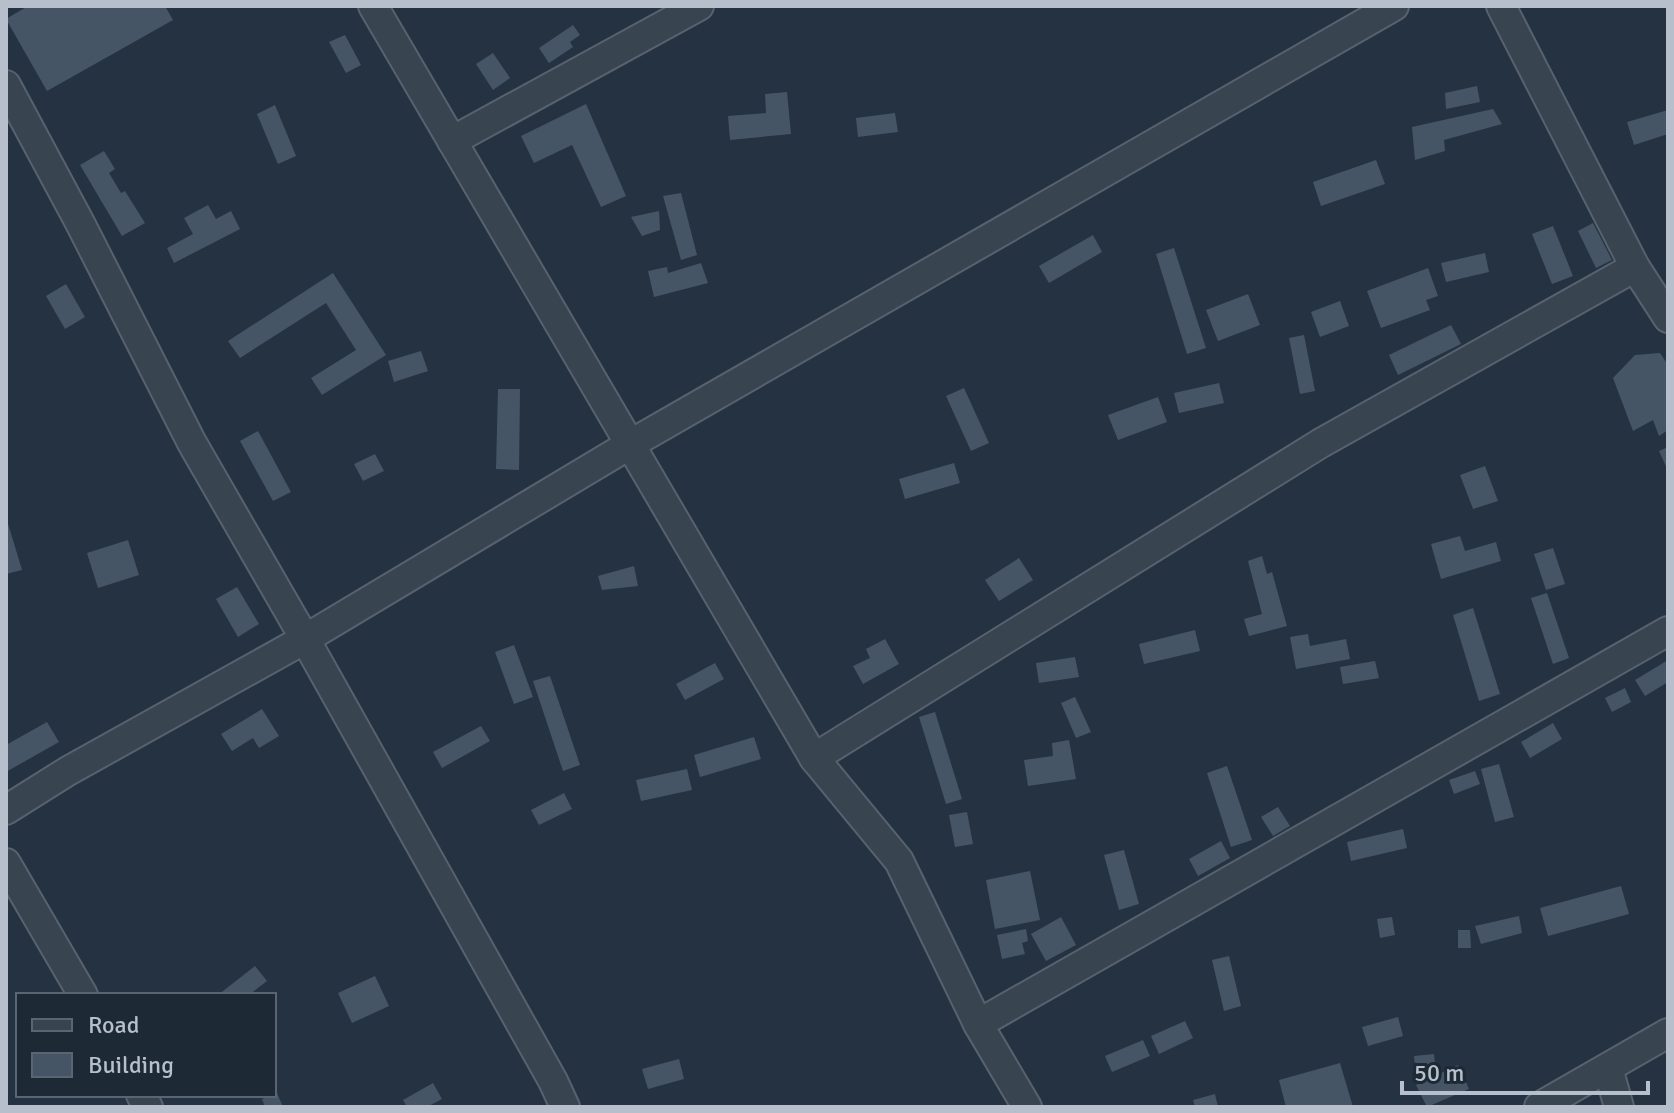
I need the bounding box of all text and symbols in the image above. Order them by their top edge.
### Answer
legend [16,993,276,1097]
text: Road [88,1010,139,1040]
scale bar [1402,1045,1648,1095]
text: Building [88,1050,174,1080]
text: 50 m [1414,1058,1464,1088]

